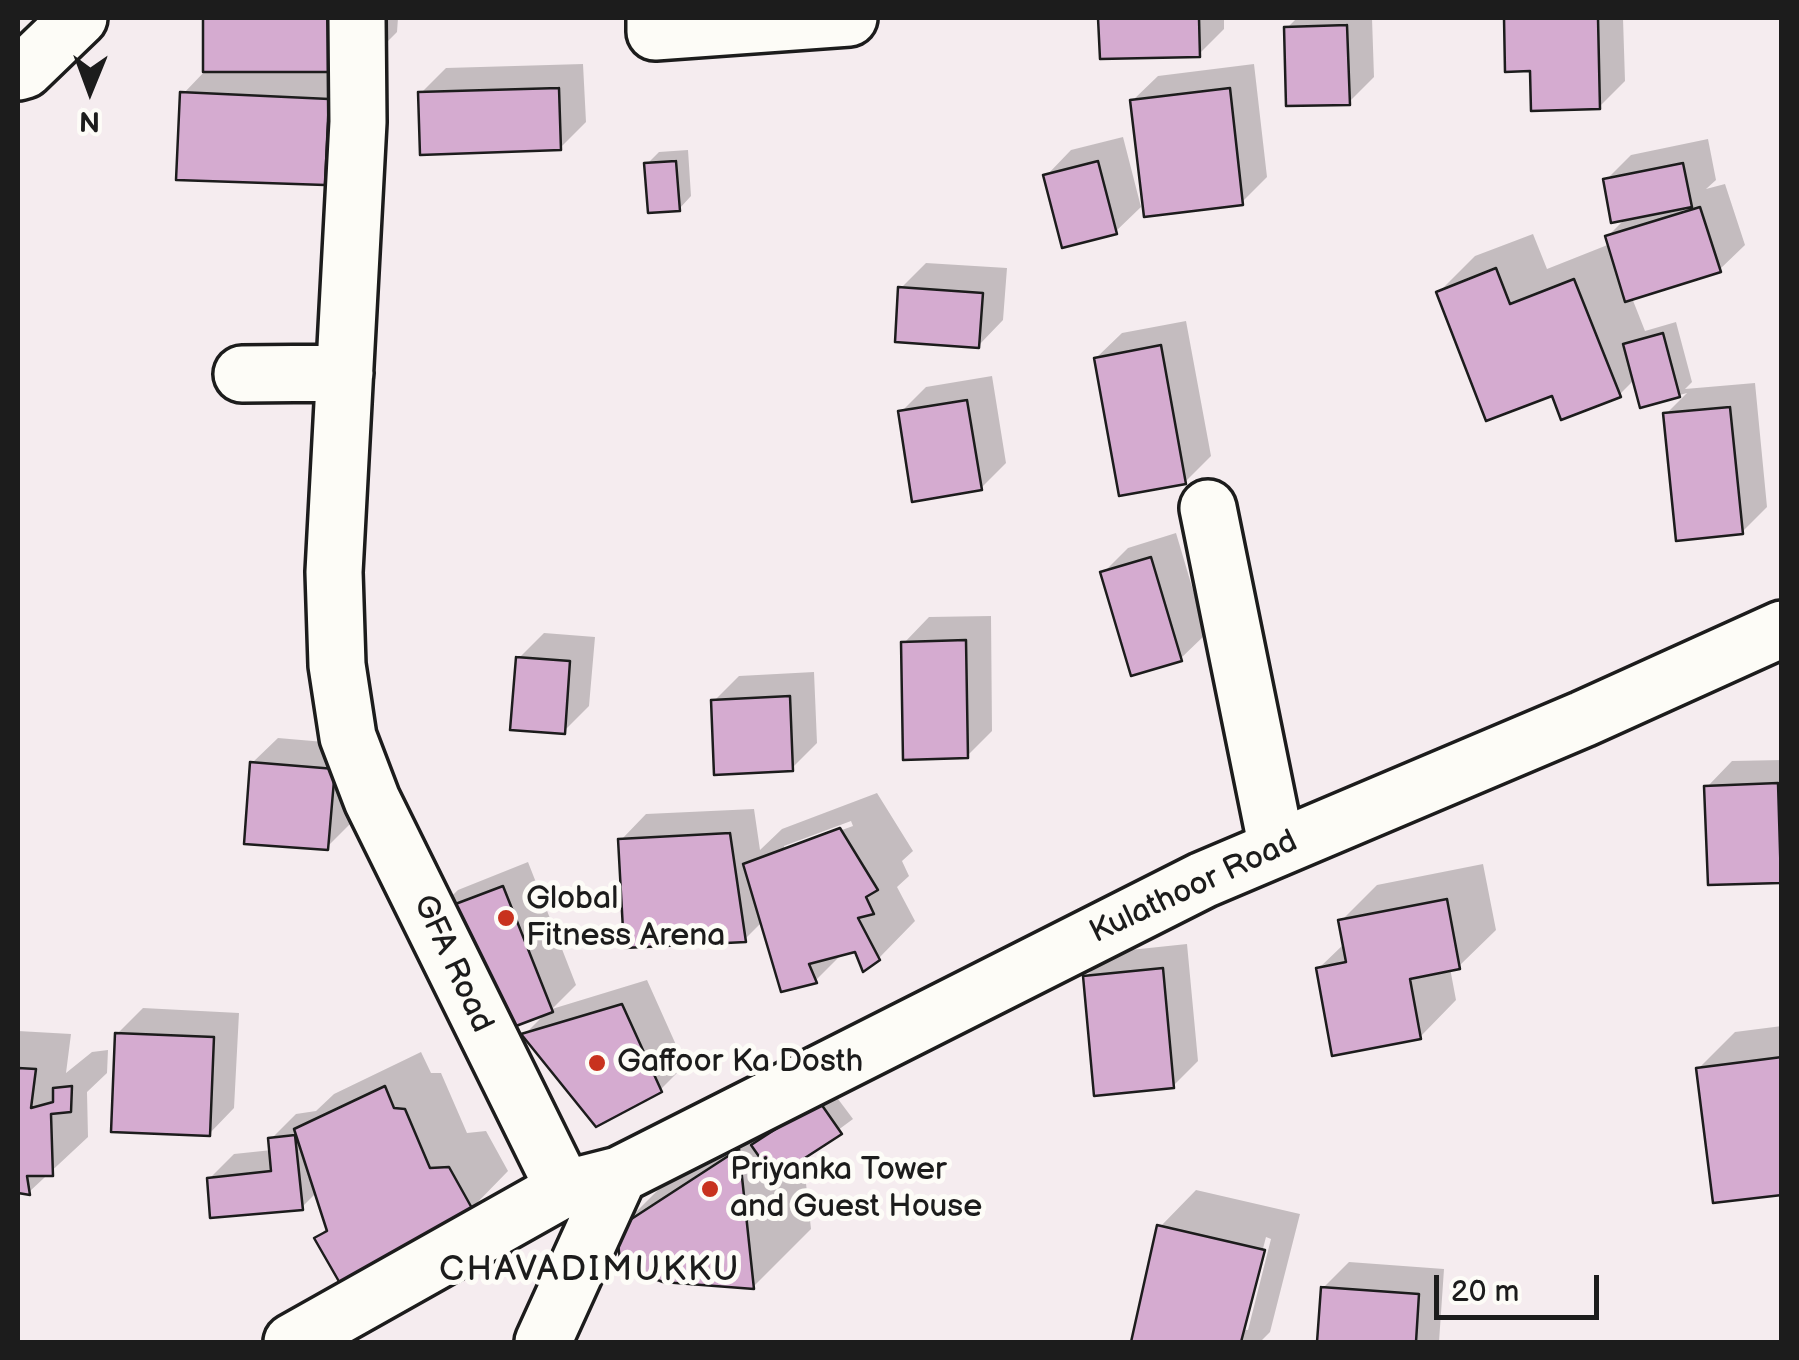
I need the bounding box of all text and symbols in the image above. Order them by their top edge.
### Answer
north arrow [40,40,140,140]
text: N [79,104,100,137]
street label: Kulathoor Road [1084,823,1304,953]
place label: Global Fitness Arena [526,881,725,956]
street label: GFA Road [404,889,500,1039]
marker: Global Fitness Arena [495,907,517,929]
place label: Gaffoor Ka Dosth [617,1044,863,1082]
marker: Gaffoor Ka Dosth [586,1052,608,1074]
place label: Priyanka Tower and Guest House [730,1152,982,1227]
marker: Priyanka Tower and Guest House [699,1178,721,1200]
district label: CHAVADIMUKKU [439,1250,741,1292]
scale bar [1439,1255,1604,1317]
text: 20 m [1451,1274,1519,1310]

